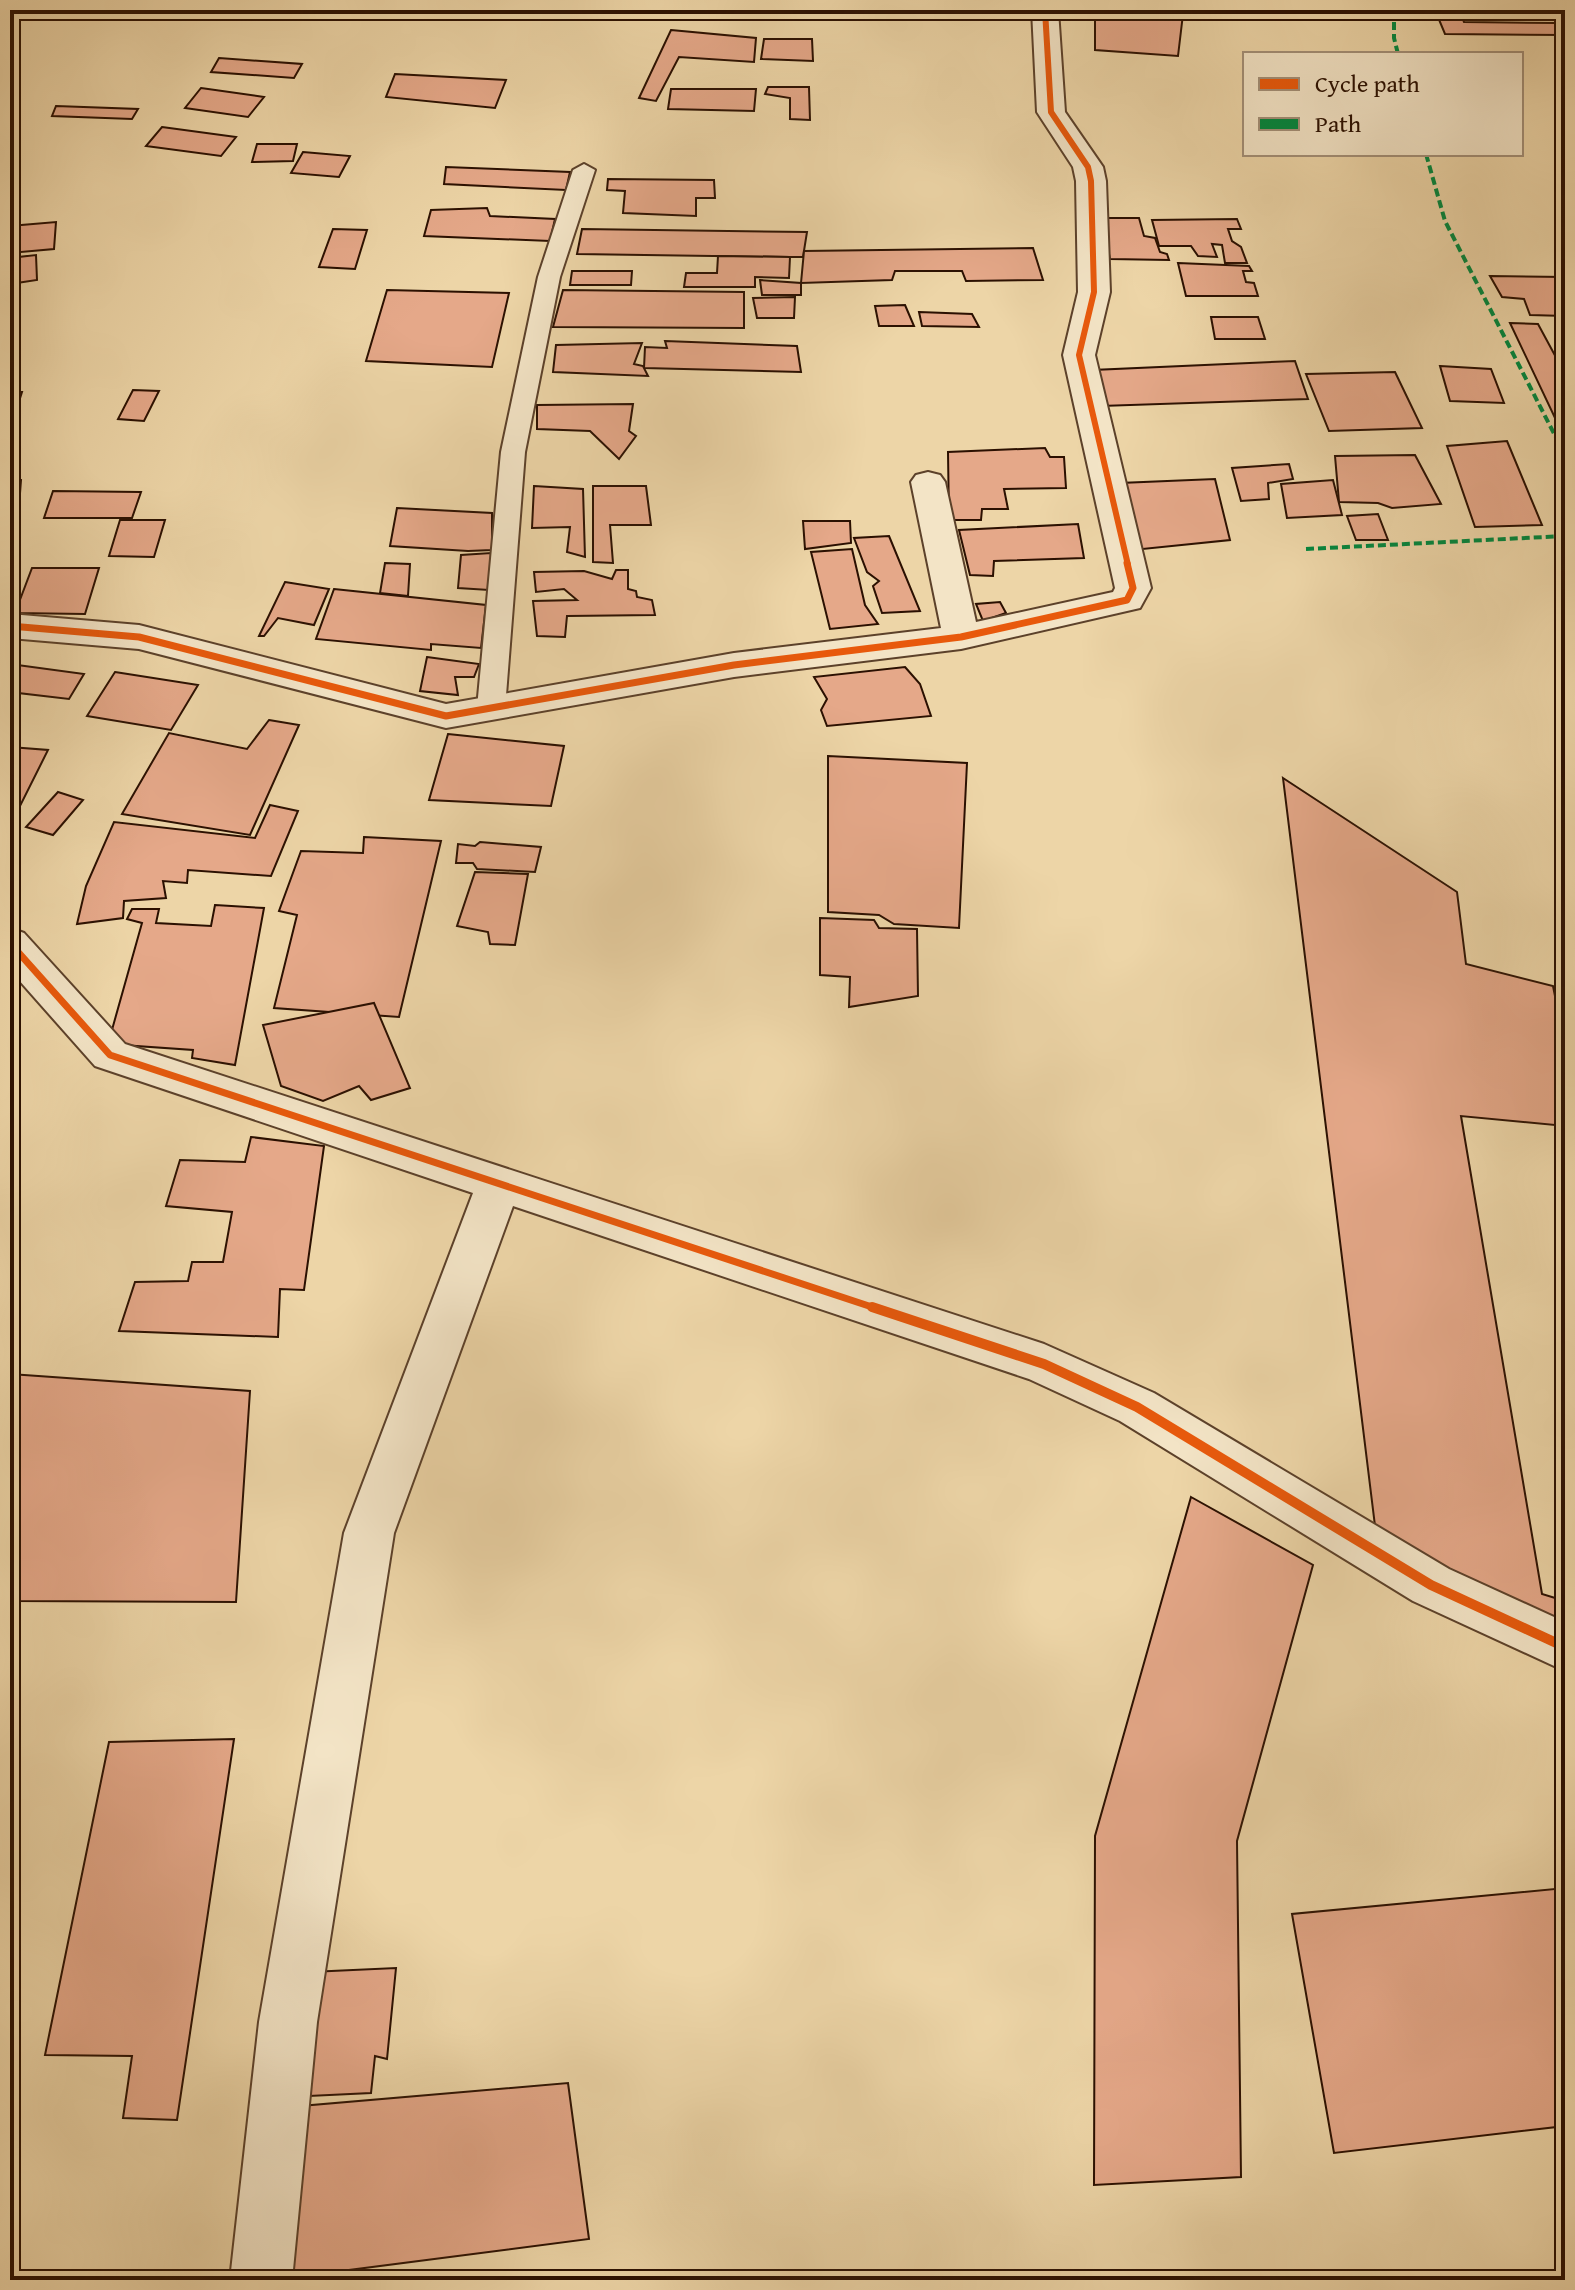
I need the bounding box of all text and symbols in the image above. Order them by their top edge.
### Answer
legend [1243,52,1523,156]
text: Cycle path [1315,66,1420,101]
text: Path [1315,106,1362,141]

